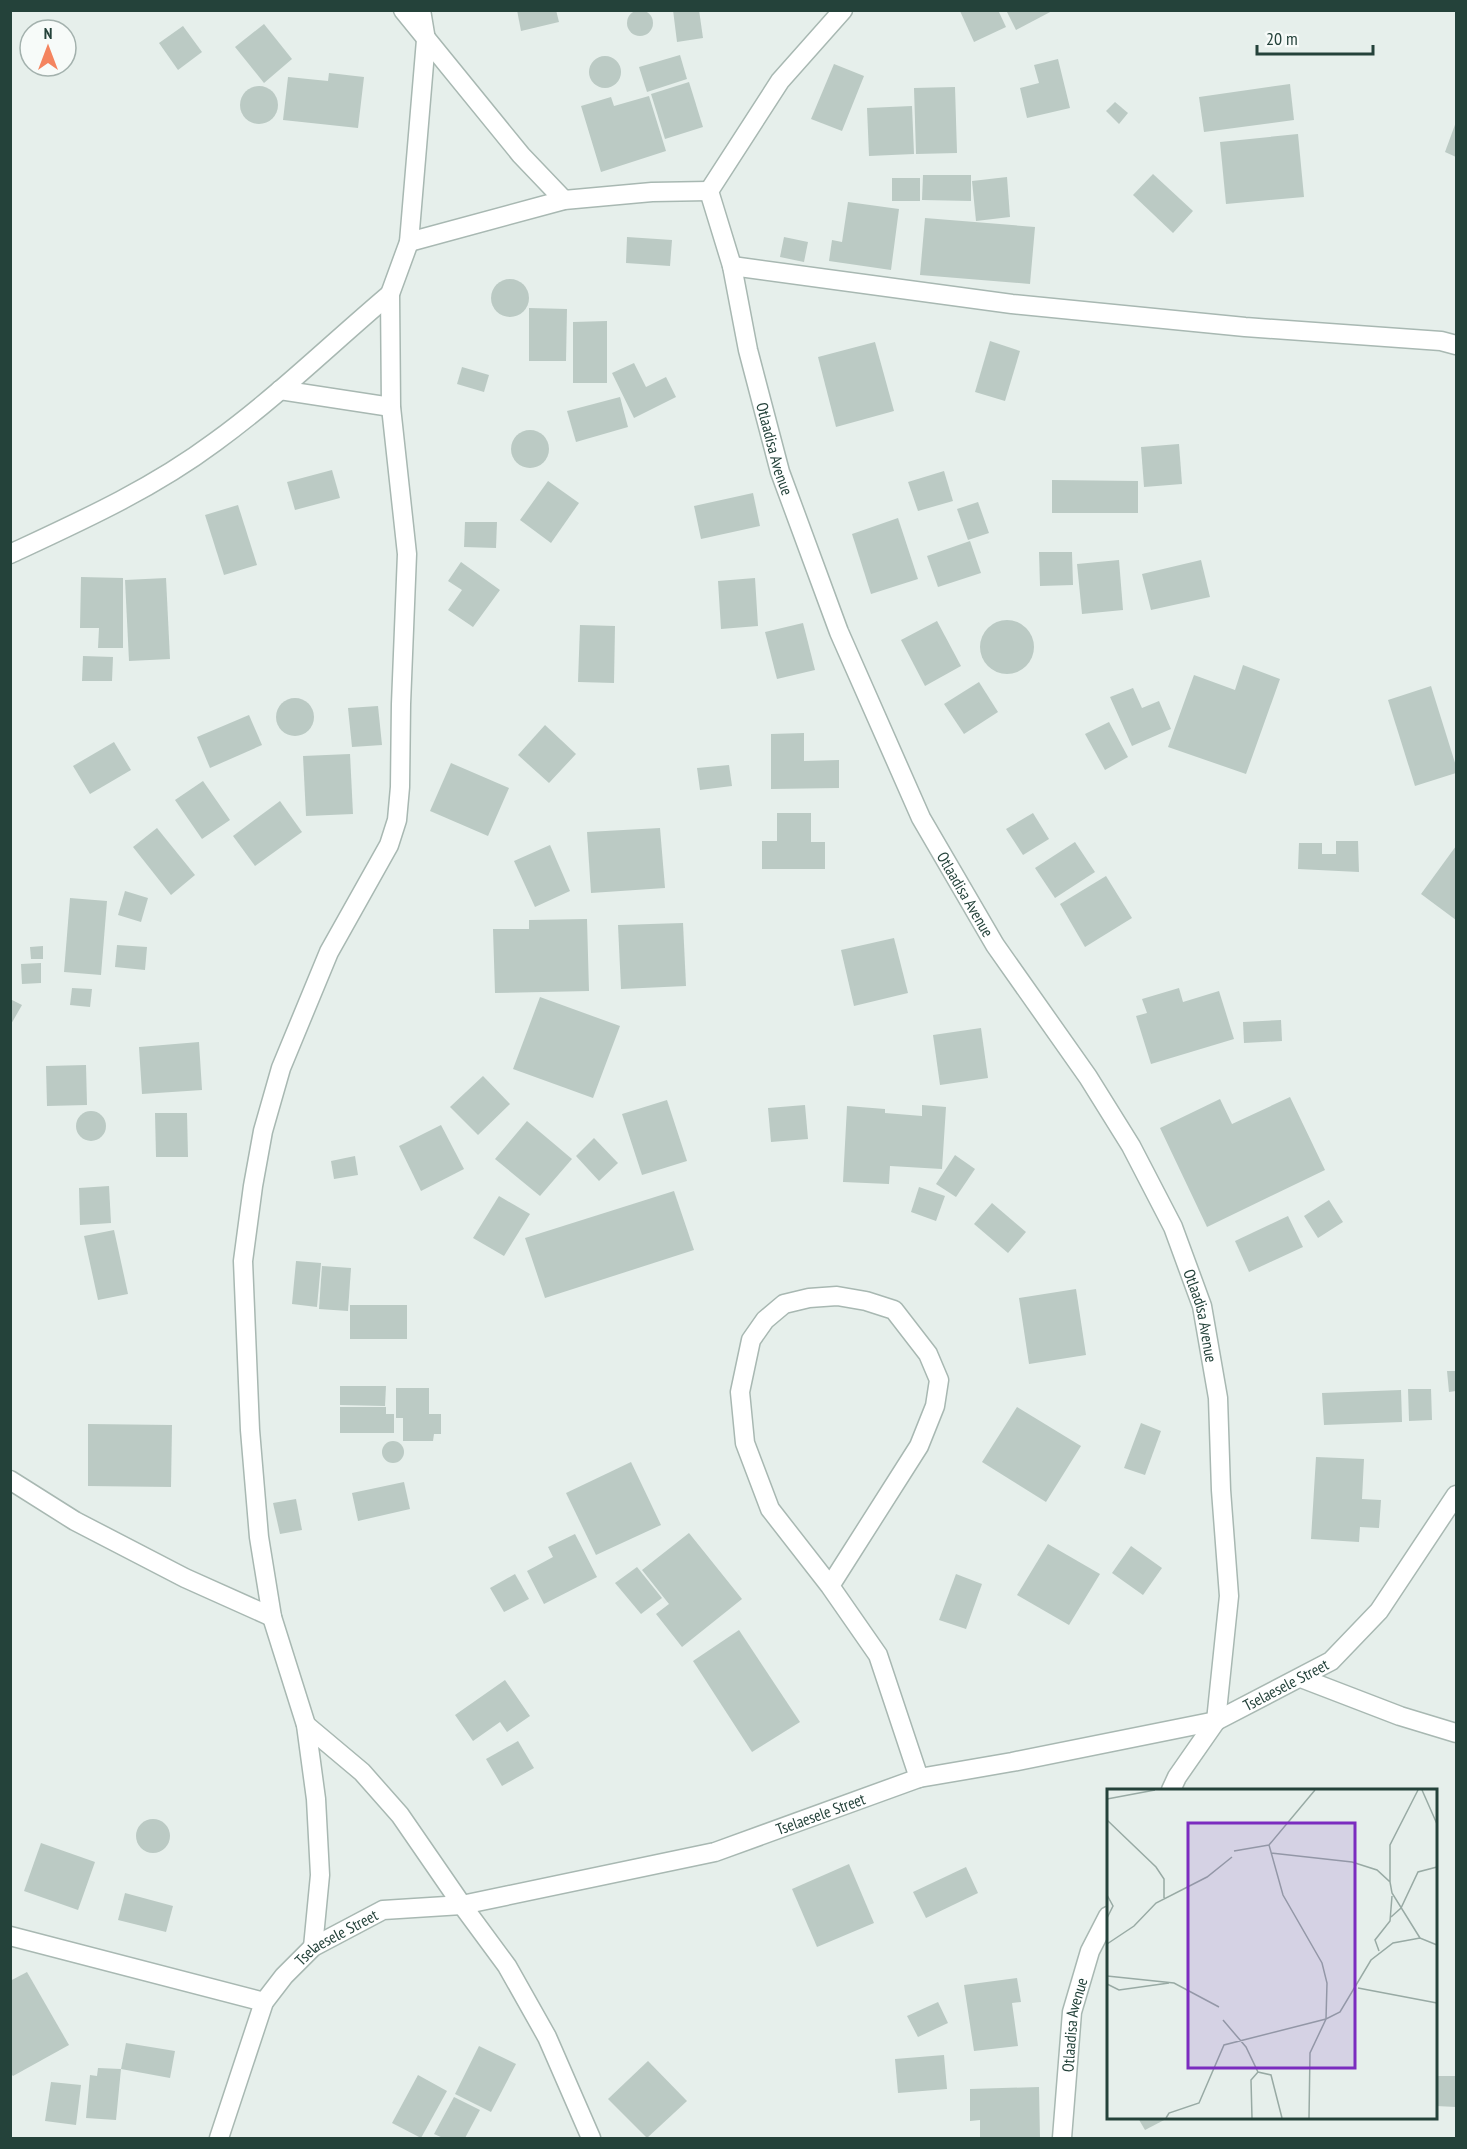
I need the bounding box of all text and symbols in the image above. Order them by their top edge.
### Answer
north arrow [18,18,78,78]
scale bar [1257,18,1372,56]
text: N [44,23,52,43]
text: 20 m [1266,27,1298,50]
street label: Otlaadisa Avenue [752,400,798,498]
street label: Otlaadisa Avenue [933,848,998,941]
street label: Otlaadisa Avenue [1179,1266,1222,1364]
street label: Tselaesele Street [1240,1654,1332,1715]
street label: Tselaesele Street [773,1788,868,1839]
inset map [1107,1789,1437,2119]
street label: Tselaesele Street [290,1904,382,1970]
street label: Otlaadisa Avenue [1057,1975,1092,2073]

